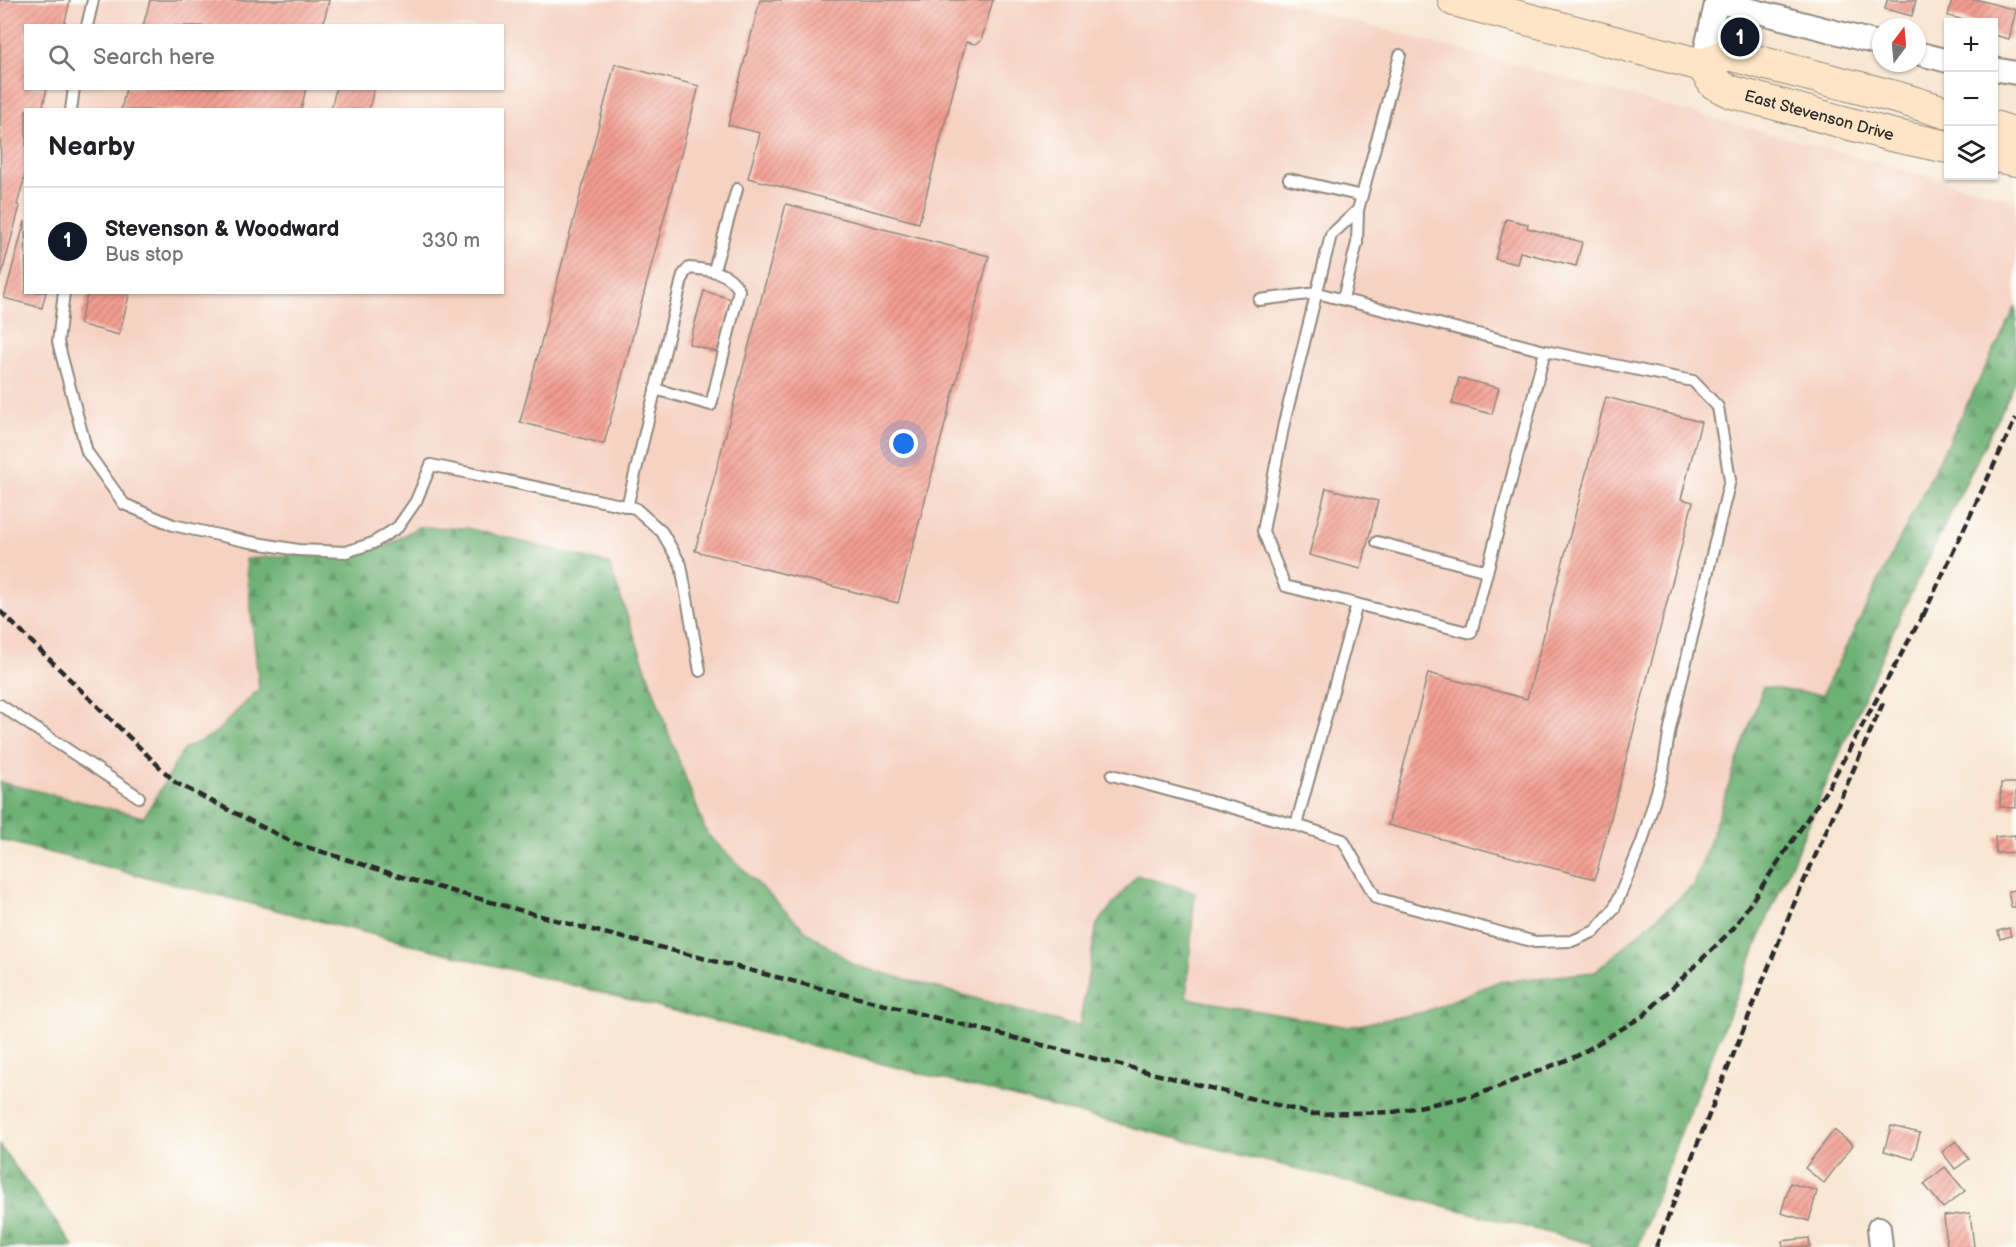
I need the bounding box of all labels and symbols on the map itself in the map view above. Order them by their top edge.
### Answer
pin: 1 [1720,15,1760,60]
north arrow [1872,18,1926,72]
street label: East Stevenson Drive [1742,86,1896,145]
your location [889,429,918,458]

